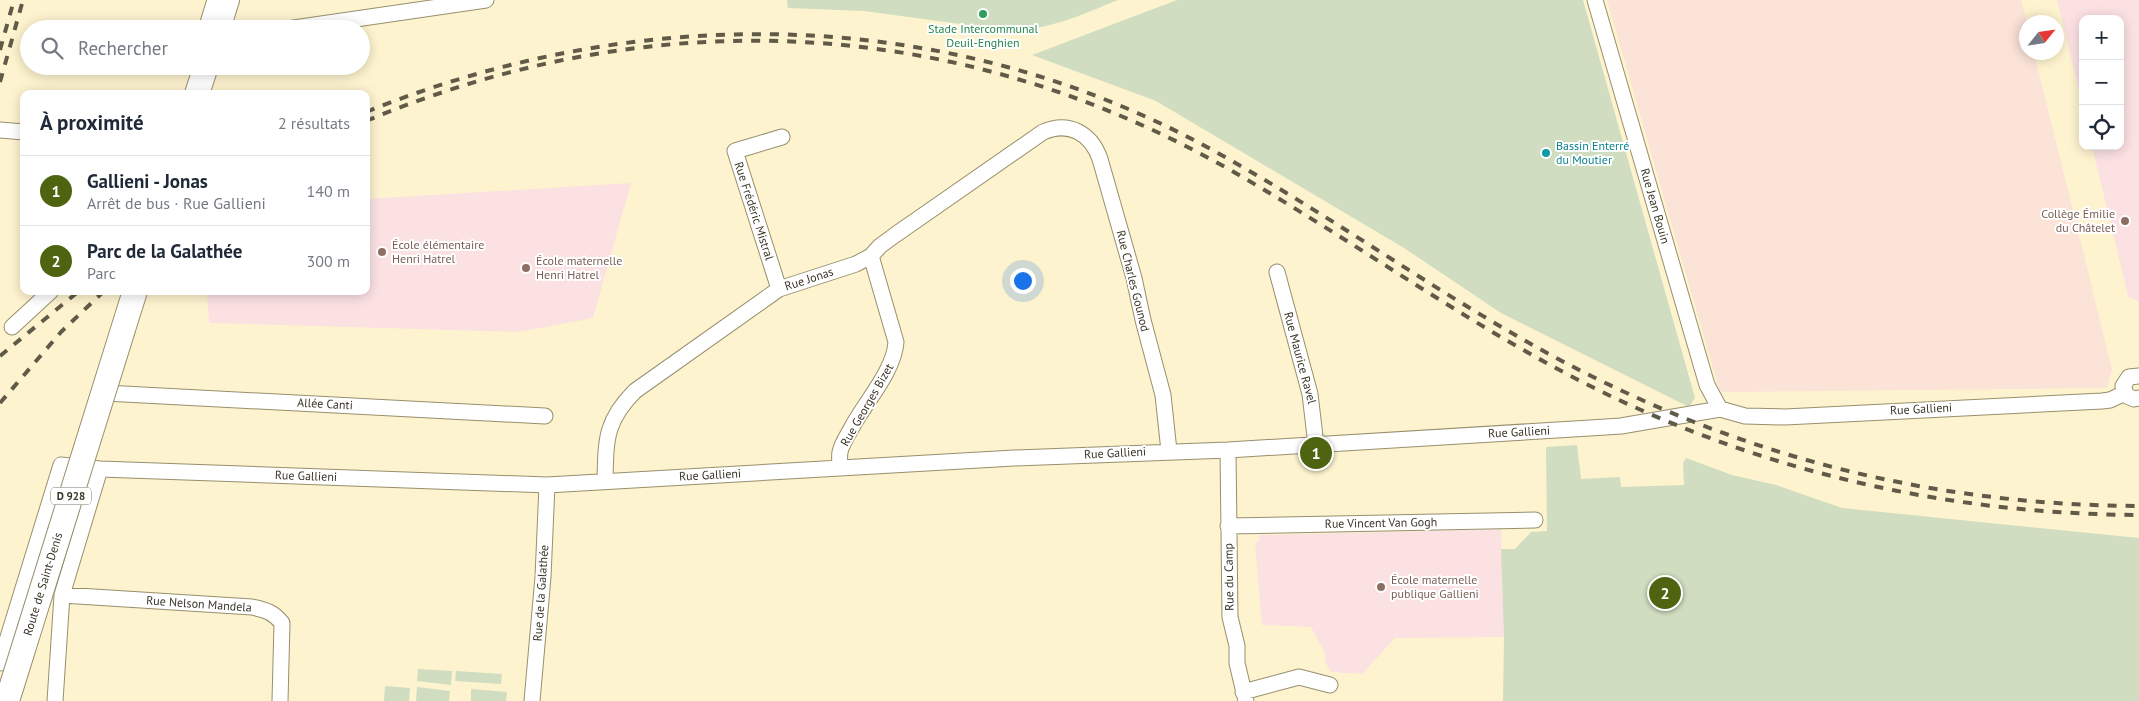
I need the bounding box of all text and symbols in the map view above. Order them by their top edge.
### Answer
marker: Stade Intercommunal Deuil-Enghien [977,8,989,20]
north arrow [2019,15,2064,60]
map controls [2079,15,2124,150]
button: + [2079,15,2124,60]
search box [20,20,370,75]
place label: Stade Intercommunal Deuil-Enghien [928,21,1038,50]
icon: search [38,34,66,62]
text: Rechercher [78,36,168,60]
button: − [2079,60,2124,105]
button: locate [2079,105,2124,150]
text: À proximité [40,109,144,136]
text: 2 résultats [278,113,350,133]
place label: Bassin Enterré du Moutier [1556,138,1629,167]
marker: Bassin Enterré du Moutier [1540,147,1552,159]
street label: Rue Frédéric Mistral [731,160,778,262]
street label: Rue Jean Bouin [1638,166,1673,245]
text: Gallieni - Jonas [87,169,208,193]
text: 1 [51,181,61,201]
text: 140 m [307,181,350,201]
text: Arrêt de bus · Rue Gallieni [87,193,266,213]
place label: Collège Émilie du Châtelet [2041,206,2115,235]
marker: Collège Émilie du Châtelet [2119,215,2131,227]
street label: Rue Charles Gounod [1114,229,1153,333]
place label: École élémentaire Henri Hatrel [392,237,484,266]
text: Parc de la Galathée [87,239,242,263]
marker: École élémentaire Henri Hatrel [376,246,388,258]
text: 2 [51,251,61,271]
text: 300 m [307,251,350,271]
place label: École maternelle Henri Hatrel [536,253,622,282]
marker: École maternelle Henri Hatrel [520,262,532,274]
text: Parc [87,263,116,283]
street label: Rue Jonas [783,264,835,293]
your location [1010,268,1036,294]
street label: Rue Maurice Ravel [1281,310,1320,406]
street label: Rue Georges Bizet [837,361,896,449]
street label: Allée Canti [297,395,353,412]
street label: Rue Gallieni [1890,399,1952,418]
street label: Rue Gallieni [1488,422,1550,441]
pin: 1 [1300,434,1332,472]
street label: Rue Gallieni [1084,443,1146,462]
street label: Rue Gallieni [679,465,741,484]
street label: Rue Gallieni [275,467,337,484]
road number: D 928 [51,488,91,504]
street label: Rue Vincent Van Gogh [1325,514,1437,531]
street label: Route de Saint-Denis [20,530,65,637]
street label: Rue du Camp [1220,543,1237,611]
street label: Rue de la Galathée [530,544,551,642]
place label: École maternelle publique Gallieni [1391,572,1479,601]
pin: 2 [1649,574,1681,612]
marker: École maternelle publique Gallieni [1375,581,1387,593]
street label: Rue Nelson Mandela [146,592,252,615]

